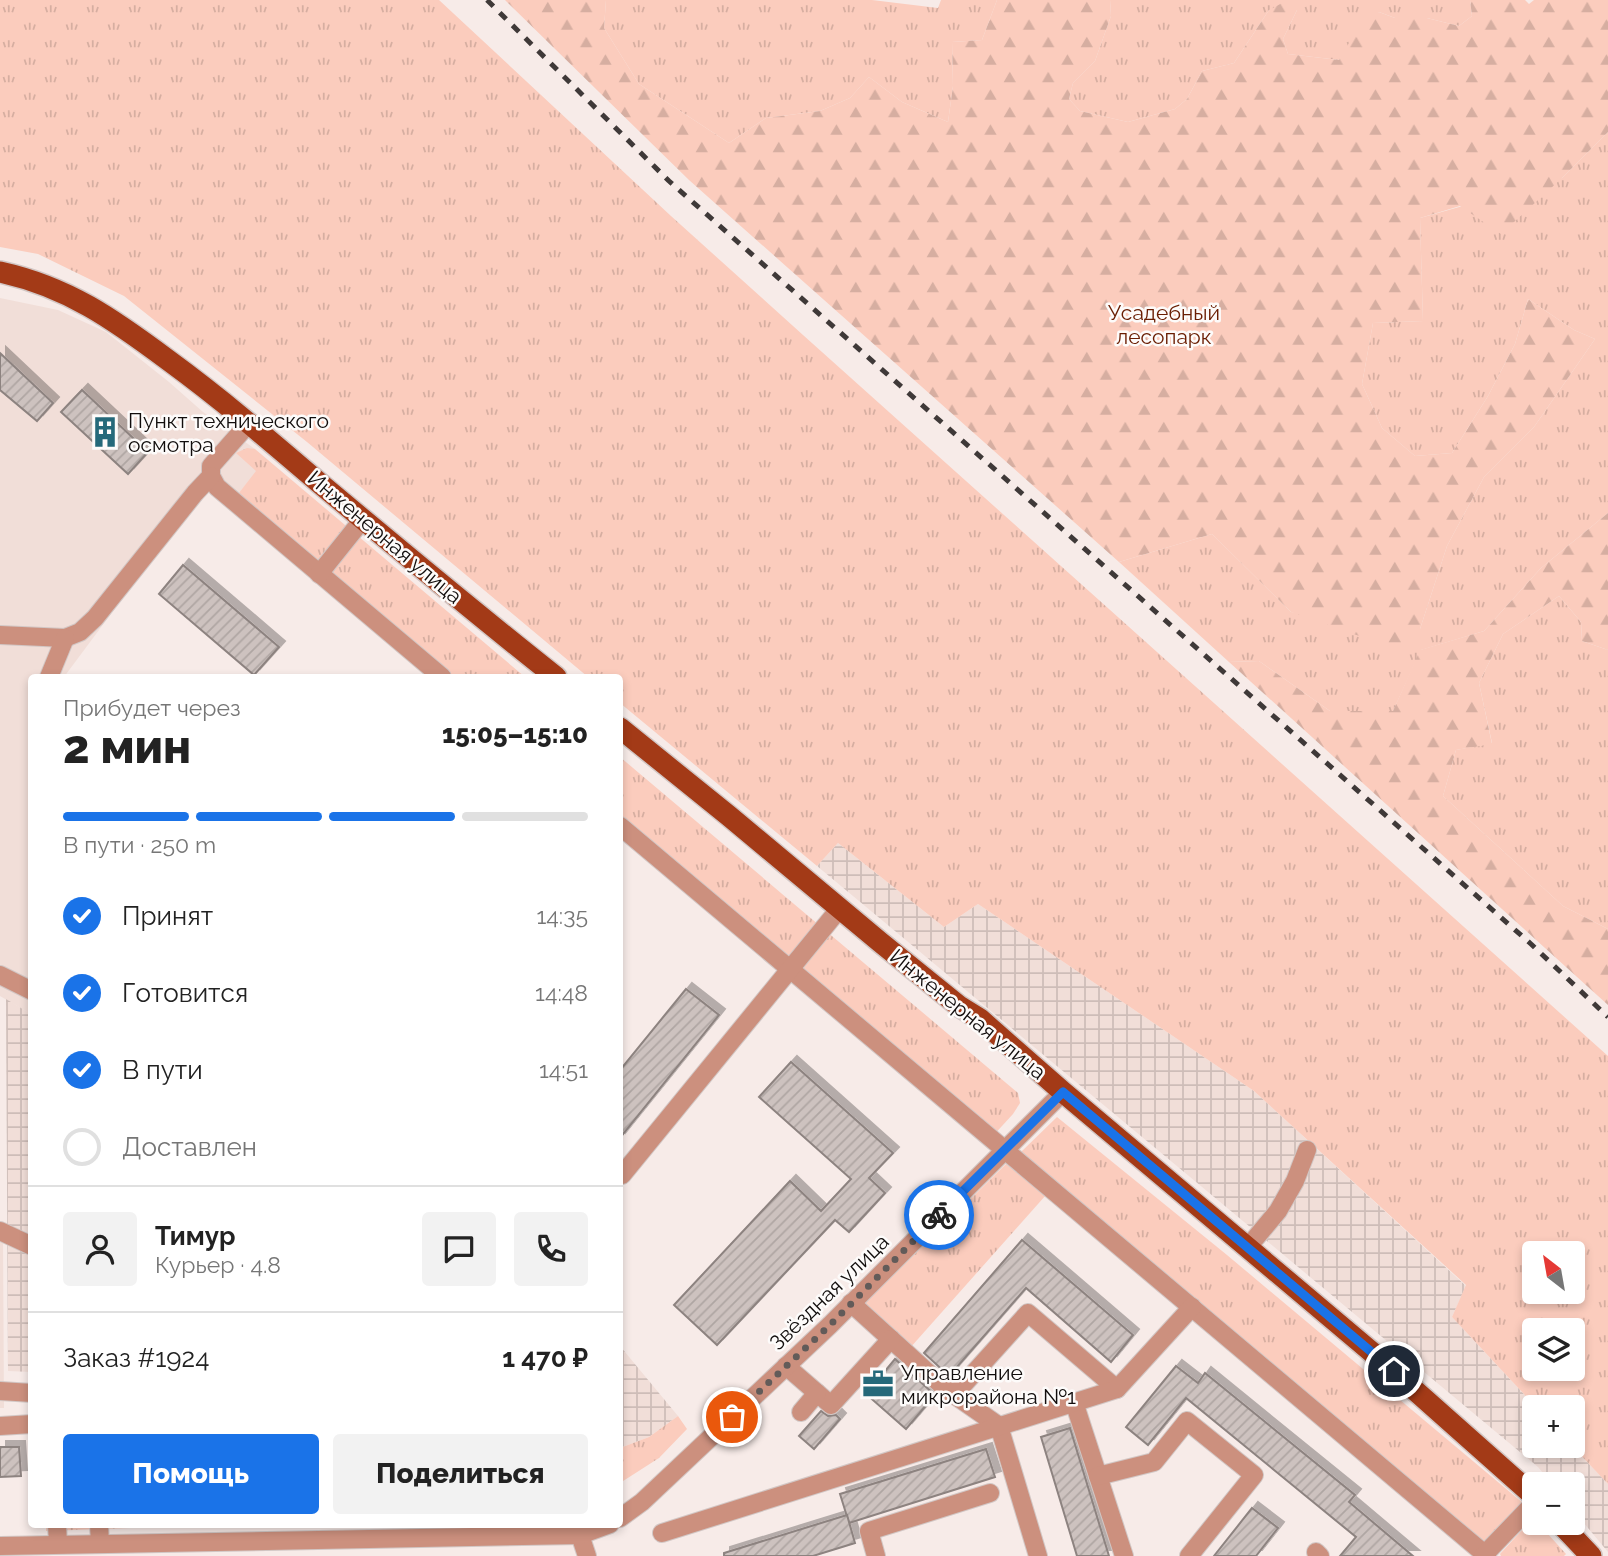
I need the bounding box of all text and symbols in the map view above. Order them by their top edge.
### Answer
park label: Усадебный лесопарк [1108,300,1220,349]
place label: Пункт технического осмотра [128,408,329,457]
building icon: Пункт технического осмотра [88,415,122,449]
street label: Инженерная улица [303,465,467,609]
text: Прибудет через [63,694,241,721]
text: 15:05–15:10 [442,719,588,749]
text: 2 мин [63,720,191,774]
text: В пути · 250 m [63,831,216,858]
icon: check [63,897,101,935]
text: Принят [122,901,213,931]
text: 14:35 [536,902,588,929]
street label: Инженерная улица [885,943,1051,1085]
icon: check [63,974,101,1012]
text: Готовится [122,978,248,1008]
text: 14:48 [535,979,588,1006]
icon: check [63,1051,101,1089]
text: В пути [122,1055,203,1085]
text: 14:51 [539,1056,588,1083]
text: Доставлен [122,1132,257,1162]
courier [904,1180,974,1250]
icon: bike [920,1196,958,1234]
button: person [63,1212,137,1286]
button: chat [422,1212,496,1286]
button: phone [514,1212,588,1286]
text: Тимур [155,1221,235,1251]
street label: Звёздная улица [764,1229,894,1355]
north arrow [1522,1241,1586,1304]
map controls [1522,1241,1585,1535]
text: Курьер · 4.8 [155,1251,281,1278]
button: layers [1522,1318,1585,1381]
pin [1364,1341,1424,1401]
text: Заказ #1924 [63,1343,209,1373]
text: 1 470 ₽ [502,1343,588,1373]
icon: home [1375,1352,1413,1390]
place label: Управление микрорайона №1 [901,1360,1076,1409]
office icon: Управление микрорайона №1 [861,1367,895,1401]
pin [702,1387,762,1447]
button: + [1522,1395,1585,1458]
icon: bag [713,1398,751,1436]
button: Помощь [63,1434,319,1514]
button: Поделиться [333,1434,588,1514]
button: − [1522,1472,1585,1535]

